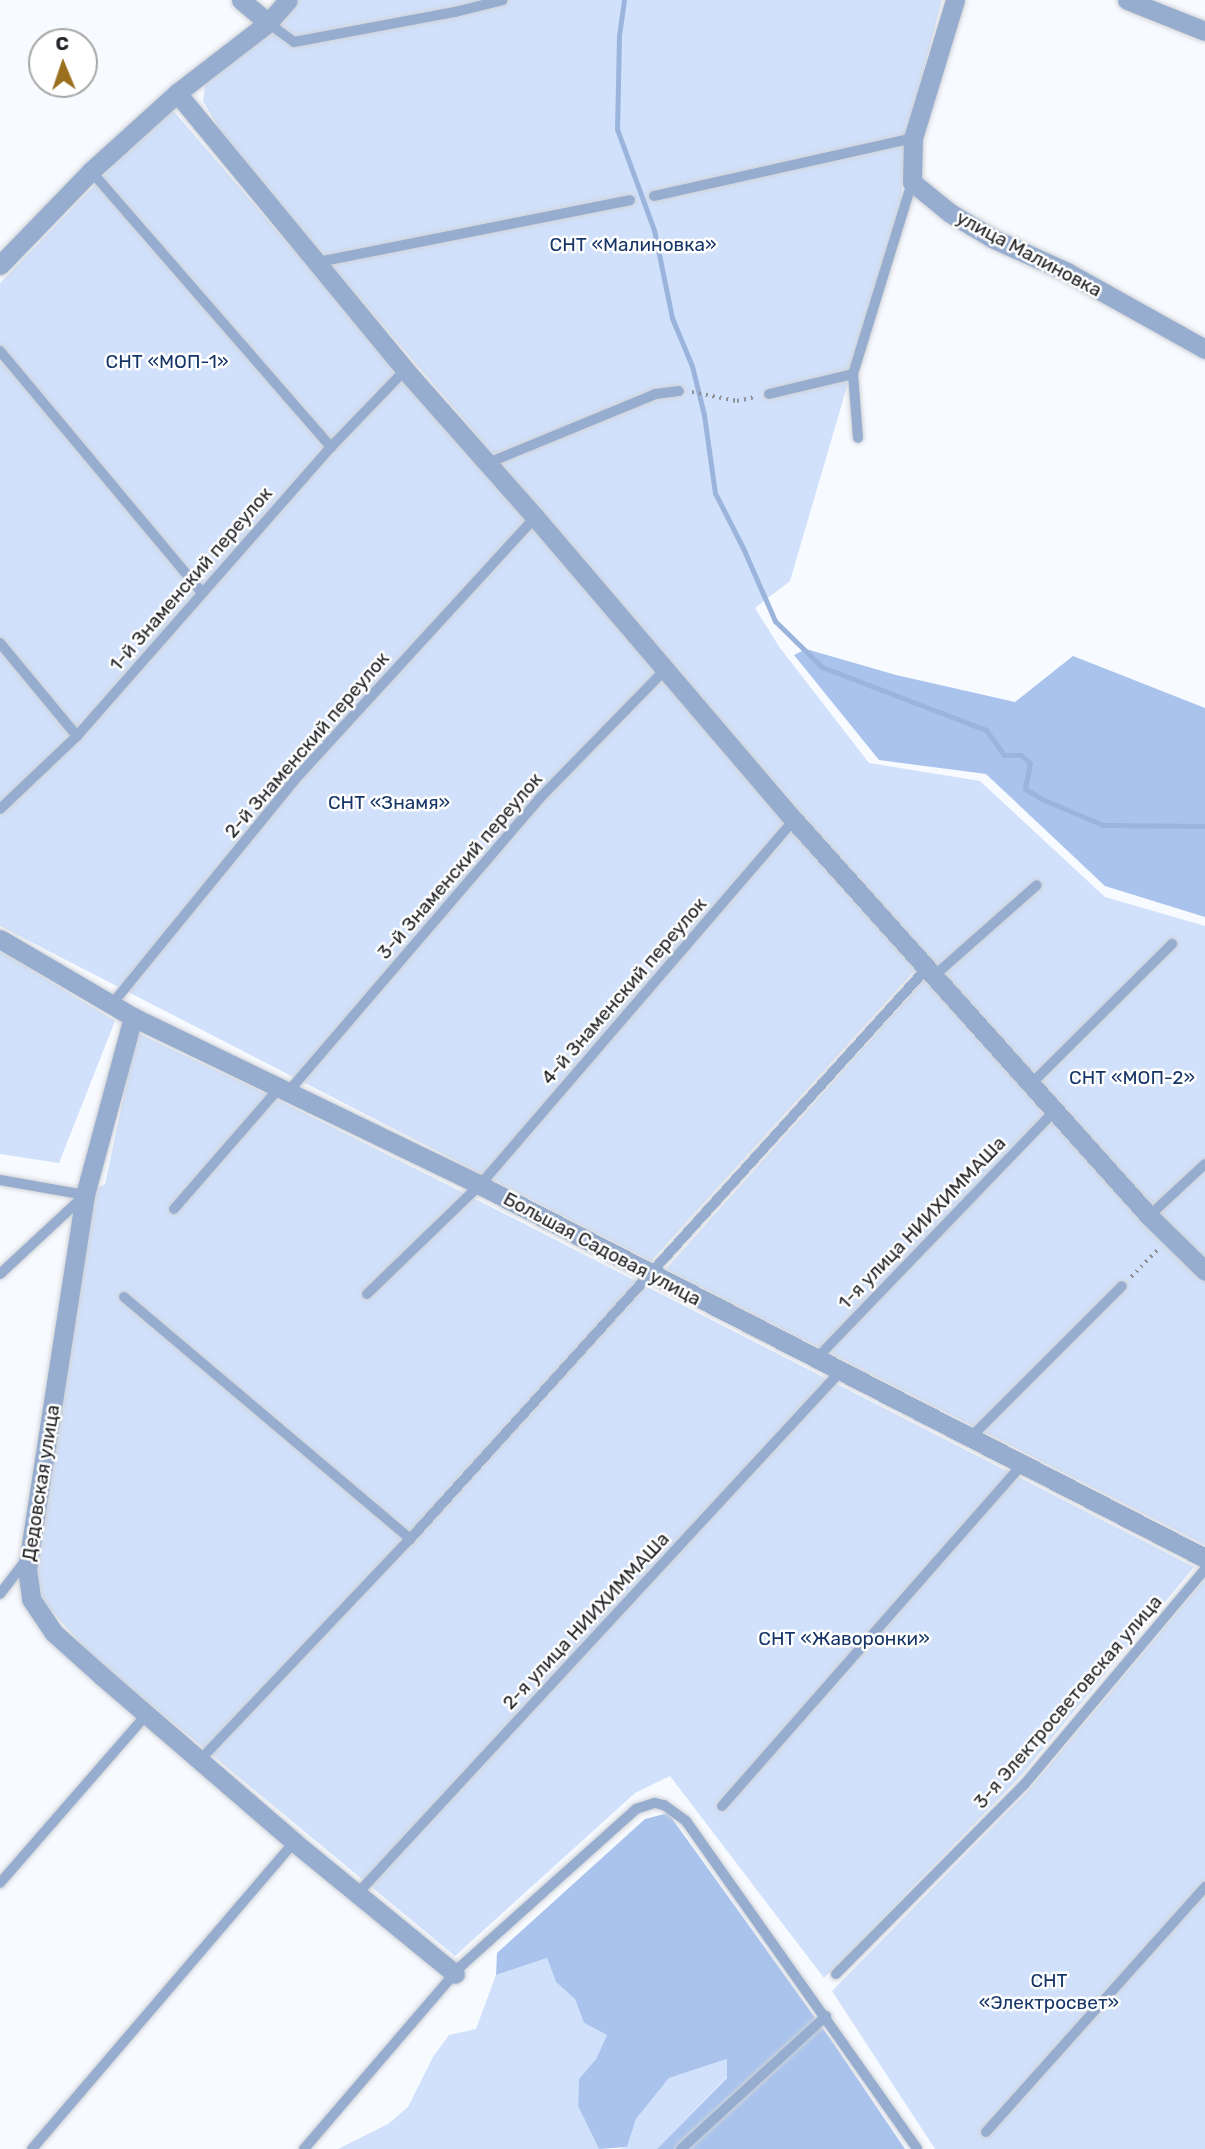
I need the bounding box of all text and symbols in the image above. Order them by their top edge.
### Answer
north arrow [28,28,98,98]
text: С [55,32,69,55]
street label: улица Малиновка [952,206,1106,302]
park label: СНТ «Малиновка» [550,234,716,256]
park label: СНТ «МОП-1» [106,351,228,373]
street label: 1-й Знаменский переулок [105,482,277,676]
street label: 2-й Знаменский переулок [220,647,394,843]
street label: 3-й Знаменский переулок [373,768,547,964]
park label: СНТ «Знамя» [328,792,450,814]
street label: 4-й Знаменский переулок [537,893,711,1089]
park label: СНТ «МОП-2» [1069,1067,1195,1089]
street label: 1-я улица НИИХИММАШа [834,1132,1010,1314]
street label: Большая Садовая улица [499,1187,705,1311]
street label: Дедовская улица [17,1403,65,1563]
street label: 2-я улица НИИХИММАШа [498,1528,674,1714]
street label: 3-я Электросветовская улица [969,1591,1167,1813]
park label: СНТ «Жаворонки» [758,1628,930,1650]
park label: СНТ «Электросвет» [979,1970,1119,2014]

